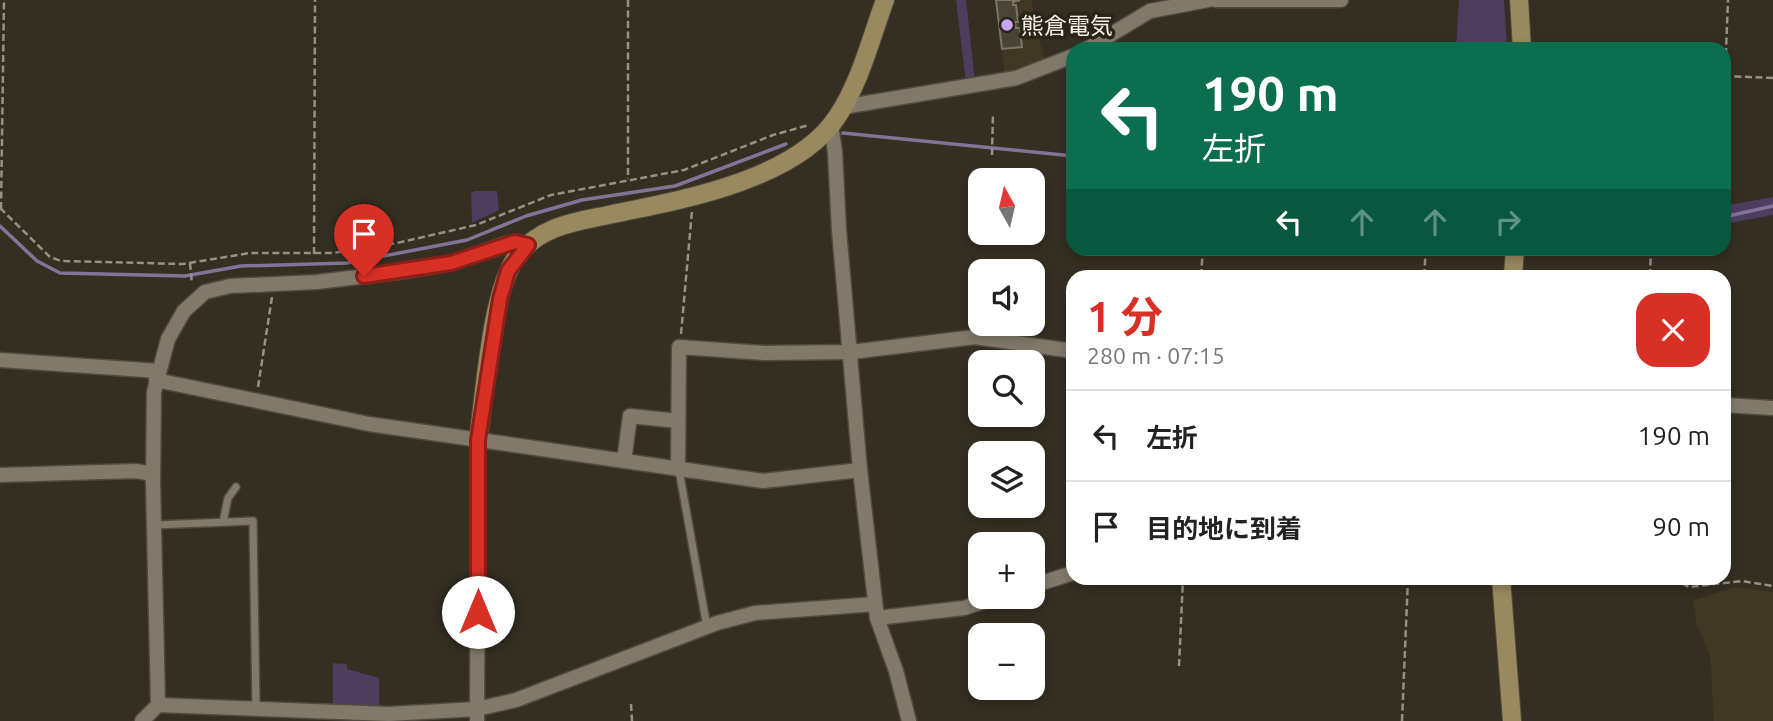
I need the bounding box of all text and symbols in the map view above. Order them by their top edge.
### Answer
place label: 熊倉電気 [1021,13,1113,38]
marker: 熊倉電気 [999,17,1015,33]
text: 190 m [1202,65,1339,120]
icon: left [1087,70,1178,161]
text: 左折 [1202,130,1266,166]
north arrow [968,168,1045,245]
map controls [968,168,1045,700]
icon: left [1270,203,1308,241]
icon: ahead [1343,203,1381,241]
icon: ahead [1416,203,1454,241]
icon: right [1489,203,1527,241]
pin [334,204,394,276]
icon: arrive [345,215,383,253]
button: sound [968,259,1045,336]
text: 1 分 [1087,293,1163,340]
button: close [1636,293,1710,367]
text: 280 m · 07:15 [1087,343,1225,368]
button: search [968,350,1045,427]
icon: left [1087,417,1125,455]
text: 190 m [1638,421,1710,450]
text: 左折 [1146,423,1198,452]
button: layers [968,441,1045,518]
icon: arrive [1087,508,1125,546]
text: 90 m [1652,512,1710,541]
text: 目的地に到着 [1146,514,1302,543]
button: + [968,532,1045,609]
position arrow [441,575,515,649]
button: − [968,623,1045,700]

